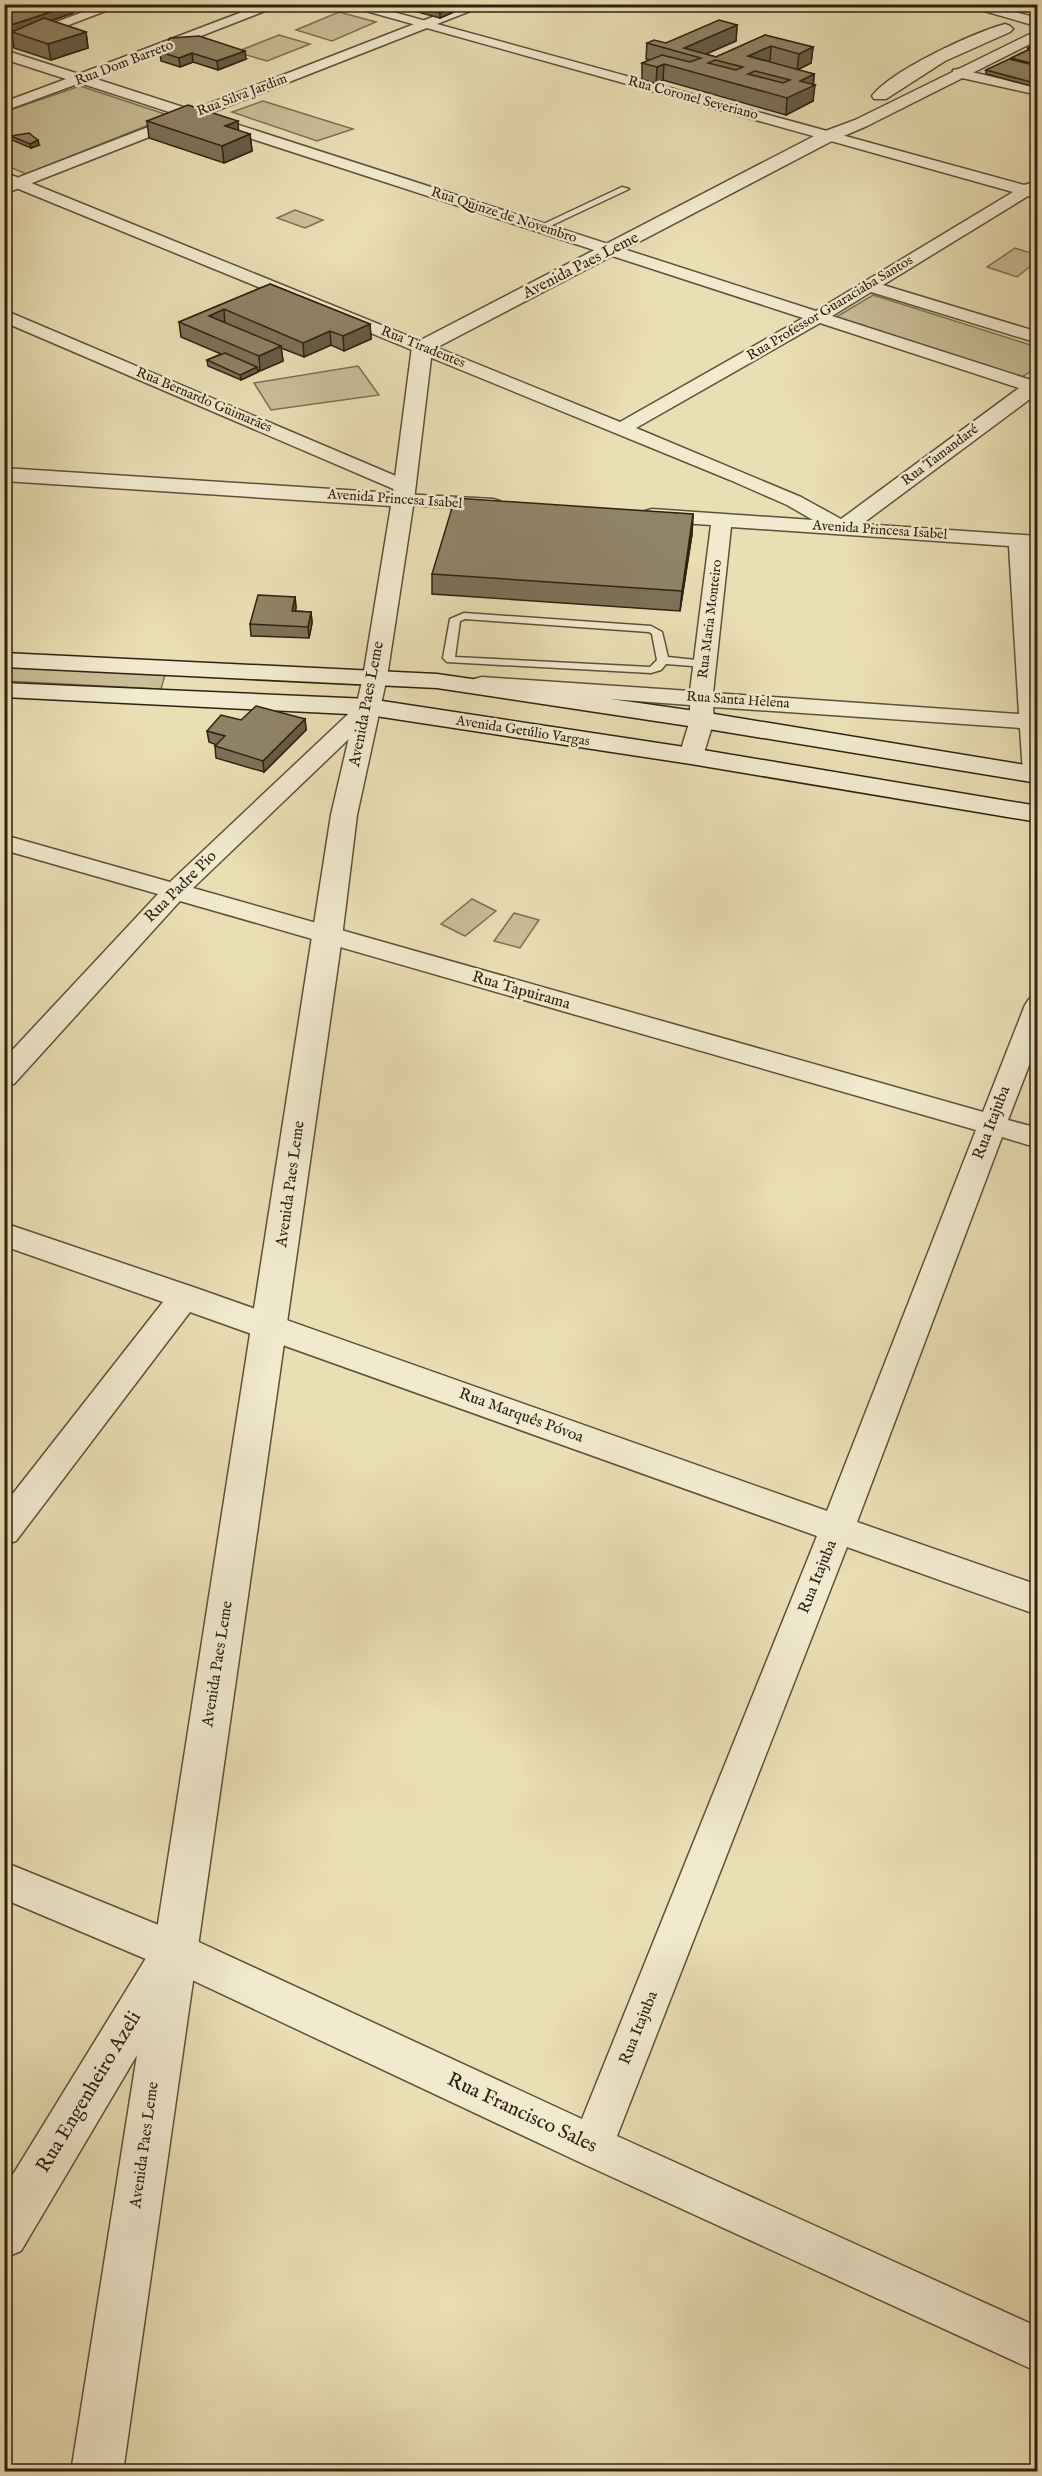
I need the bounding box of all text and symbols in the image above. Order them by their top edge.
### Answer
street label: Rua Dom Barreto [72,36,176,90]
street label: Rua Silva Jardim [194,69,290,120]
street label: Rua Coronel Severiano [626,72,760,124]
street label: Rua Quinze de Novembro [429,183,580,247]
street label: Avenida Paes Leme [519,228,642,304]
street label: Rua Professor Guaraciaba Santos [744,251,916,365]
street label: Rua Tiradentes [378,322,468,372]
street label: Rua Bernardo Guimarães [133,363,275,437]
street label: Rua Tamandaré [898,420,982,490]
street label: Avenida Princesa Isabel [326,485,463,513]
street label: Avenida Princesa Isabel [811,516,948,544]
street label: Rua Maria Monteiro [694,558,726,680]
street label: Avenida Paes Leme [345,639,389,769]
street label: Rua Santa Helena [686,687,791,713]
street label: Avenida Getúlio Vargas [454,711,591,750]
street label: Rua Padre Pio [141,846,222,927]
street label: Rua Tapuirama [470,967,573,1015]
street label: Rua Itajuba [969,1083,1015,1163]
street label: Avenida Paes Leme [272,1119,310,1250]
street label: Rua Marquês Póvoa [456,1384,586,1448]
street label: Rua Itajuba [794,1537,842,1617]
street label: Avenida Paes Leme [198,1599,238,1730]
street label: Rua Itajuba [615,1988,663,2068]
street label: Rua Engenheiro Azeli [31,2007,147,2177]
street label: Rua Francisco Sales [443,2067,601,2159]
street label: Avenida Paes Leme [126,2080,164,2211]

